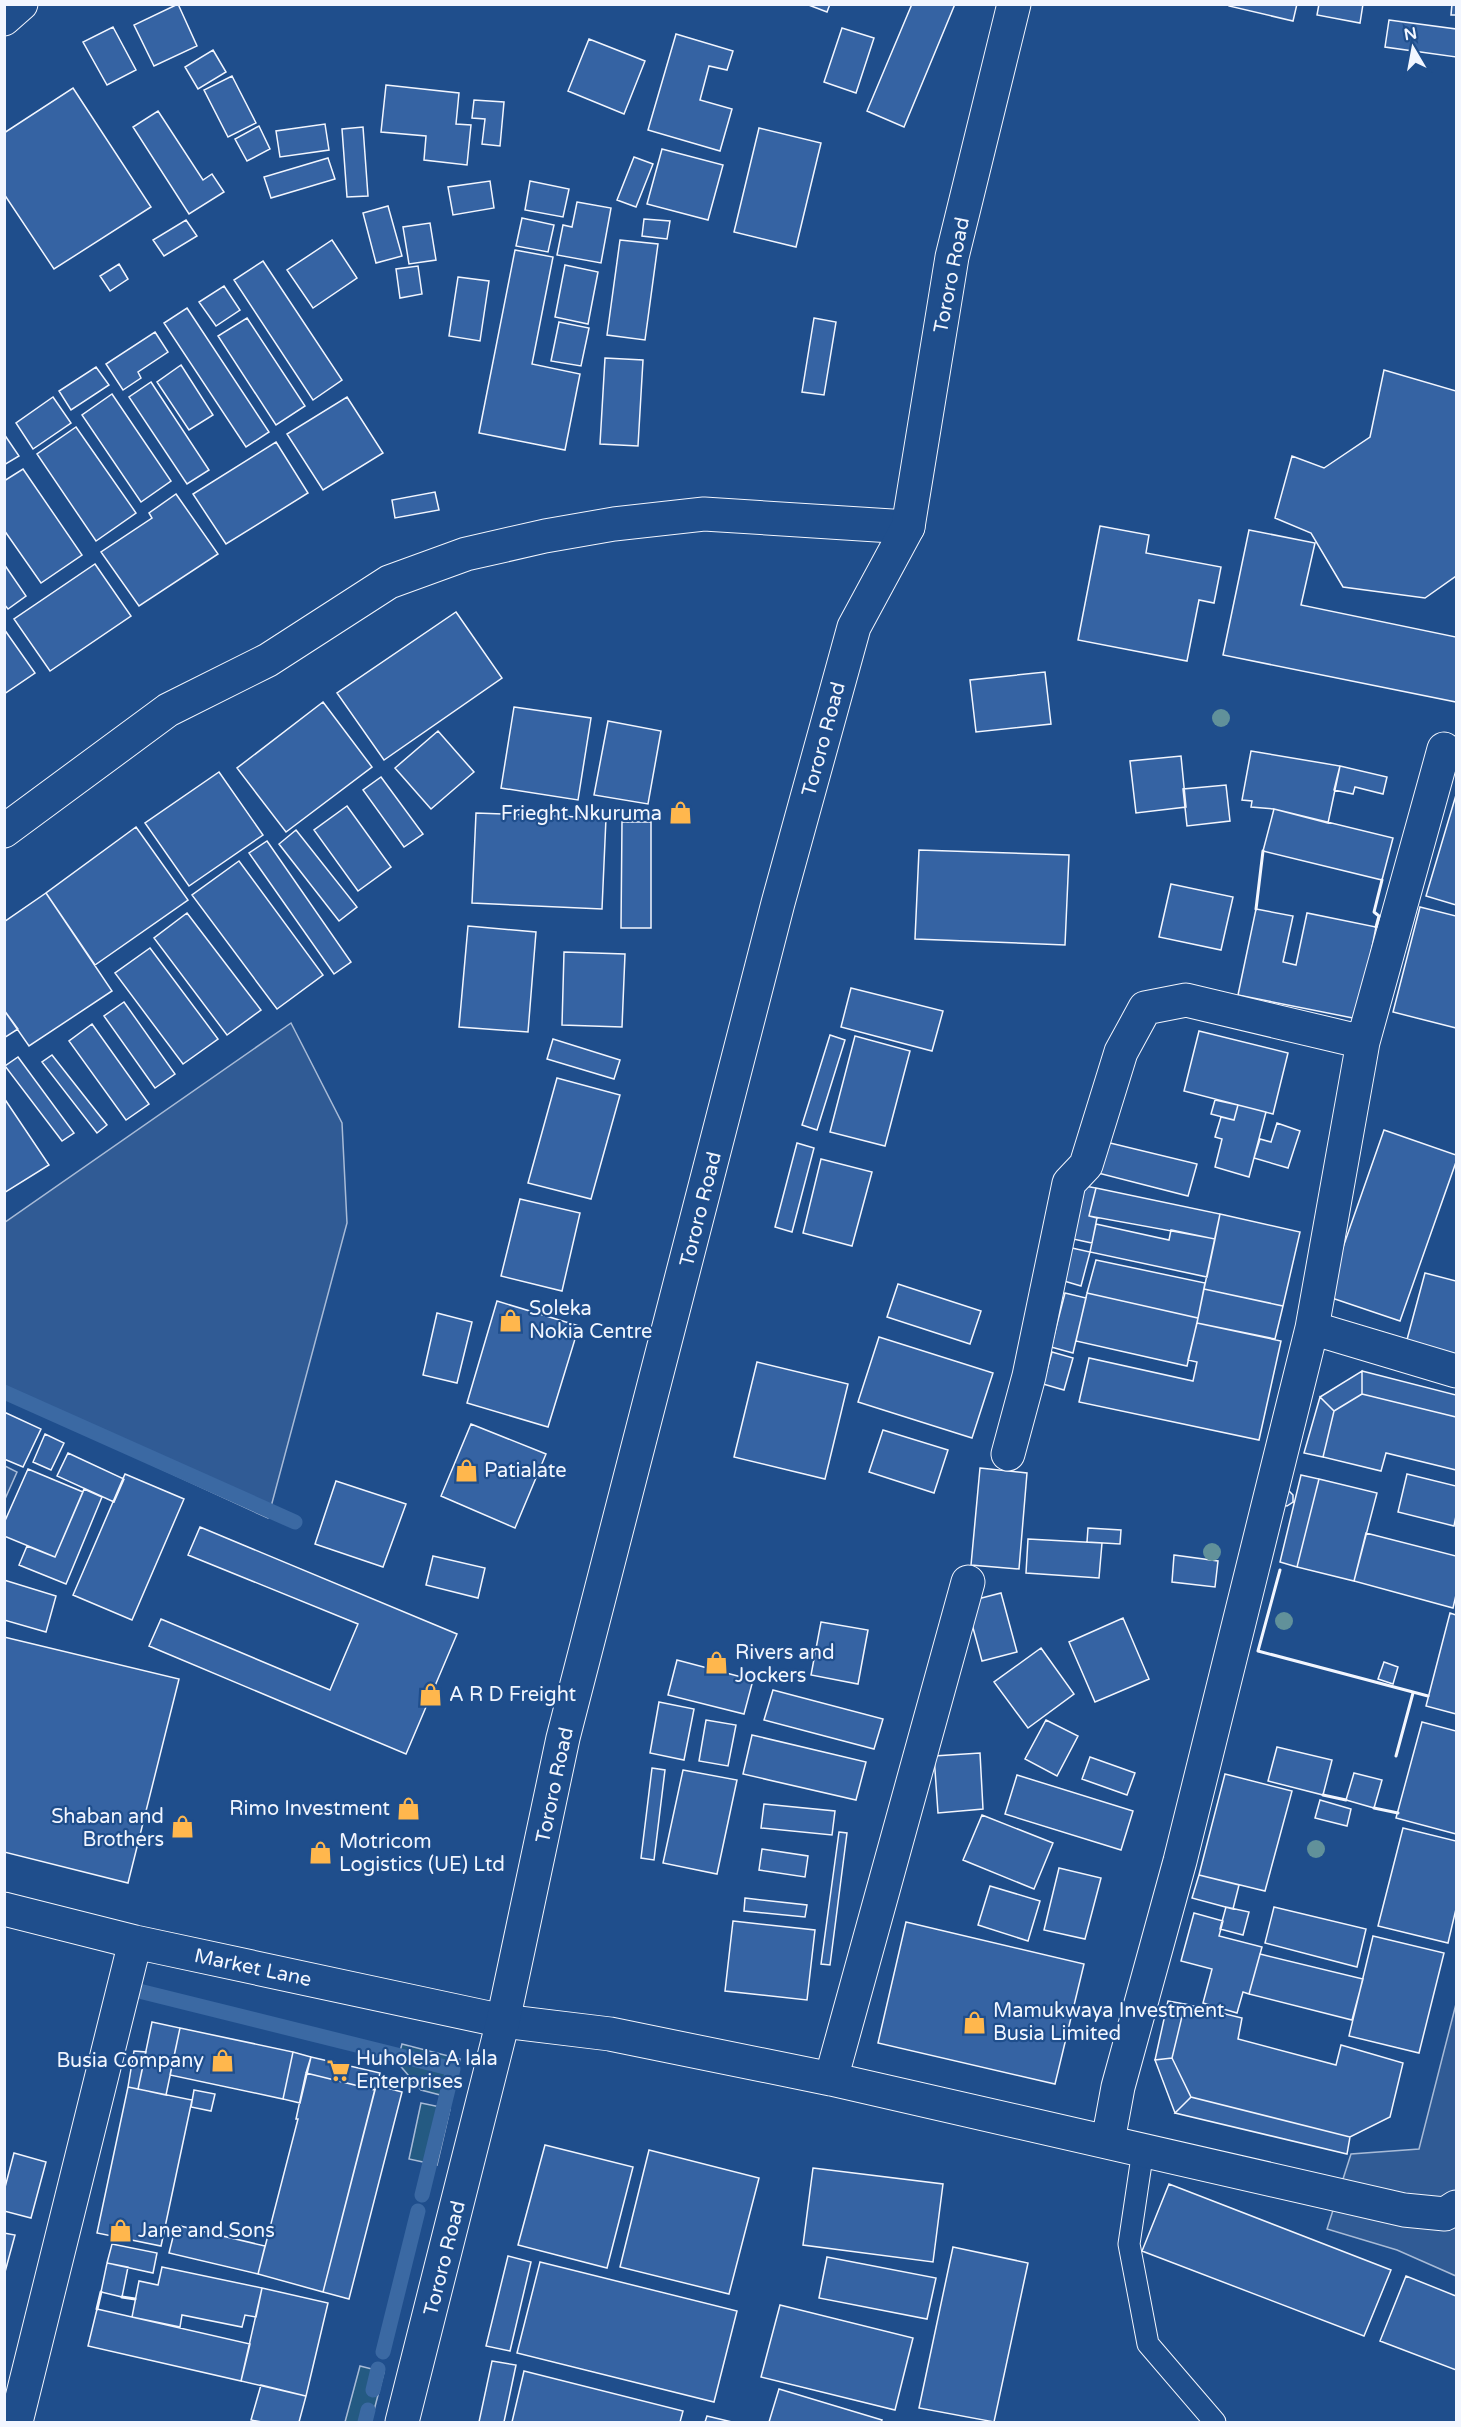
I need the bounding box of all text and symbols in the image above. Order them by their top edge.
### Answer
north arrow [1383,18,1443,78]
text: N [1403,23,1419,45]
street label: Tororo Road [929,215,975,335]
street label: Tororo Road [797,679,851,799]
shop icon: Frieght Nkuruma [667,800,693,826]
place label: Frieght Nkuruma [501,802,662,826]
street label: Tororo Road [675,1149,727,1269]
place label: Soleka Nokia Centre [529,1297,652,1344]
shop icon: Soleka Nokia Centre [498,1307,524,1333]
shop icon: Patialate [453,1457,479,1483]
place label: Patialate [484,1459,567,1483]
place label: Rivers and Jockers [735,1641,835,1688]
shop icon: Rivers and Jockers [704,1650,730,1676]
shop icon: A R D Freight [418,1681,444,1707]
place label: A R D Freight [449,1683,577,1707]
street label: Tororo Road [531,1725,579,1845]
shop icon: Rimo Investment [395,1795,421,1821]
place label: Rimo Investment [229,1797,390,1821]
place label: Shaban and Brothers [51,1805,164,1852]
shop icon: Shaban and Brothers [169,1814,195,1840]
place label: Motricom Logistics (UE) Ltd [339,1830,505,1877]
shop icon: Motricom Logistics (UE) Ltd [308,1840,334,1866]
street label: Market Lane [192,1944,314,1992]
place label: Mamukwaya Investment Busia Limited [993,1999,1225,2046]
shop icon: Mamukwaya Investment Busia Limited [962,2009,988,2035]
shop icon: Busia Company [209,2047,235,2073]
place label: Huholela A lala Enterprises [356,2047,498,2094]
place label: Busia Company [56,2049,204,2073]
supermarket icon: Huholela A lala Enterprises [325,2057,351,2083]
street label: Tororo Road [419,2198,471,2318]
shop icon: Jane and Sons [107,2217,133,2243]
place label: Jane and Sons [138,2219,275,2243]

